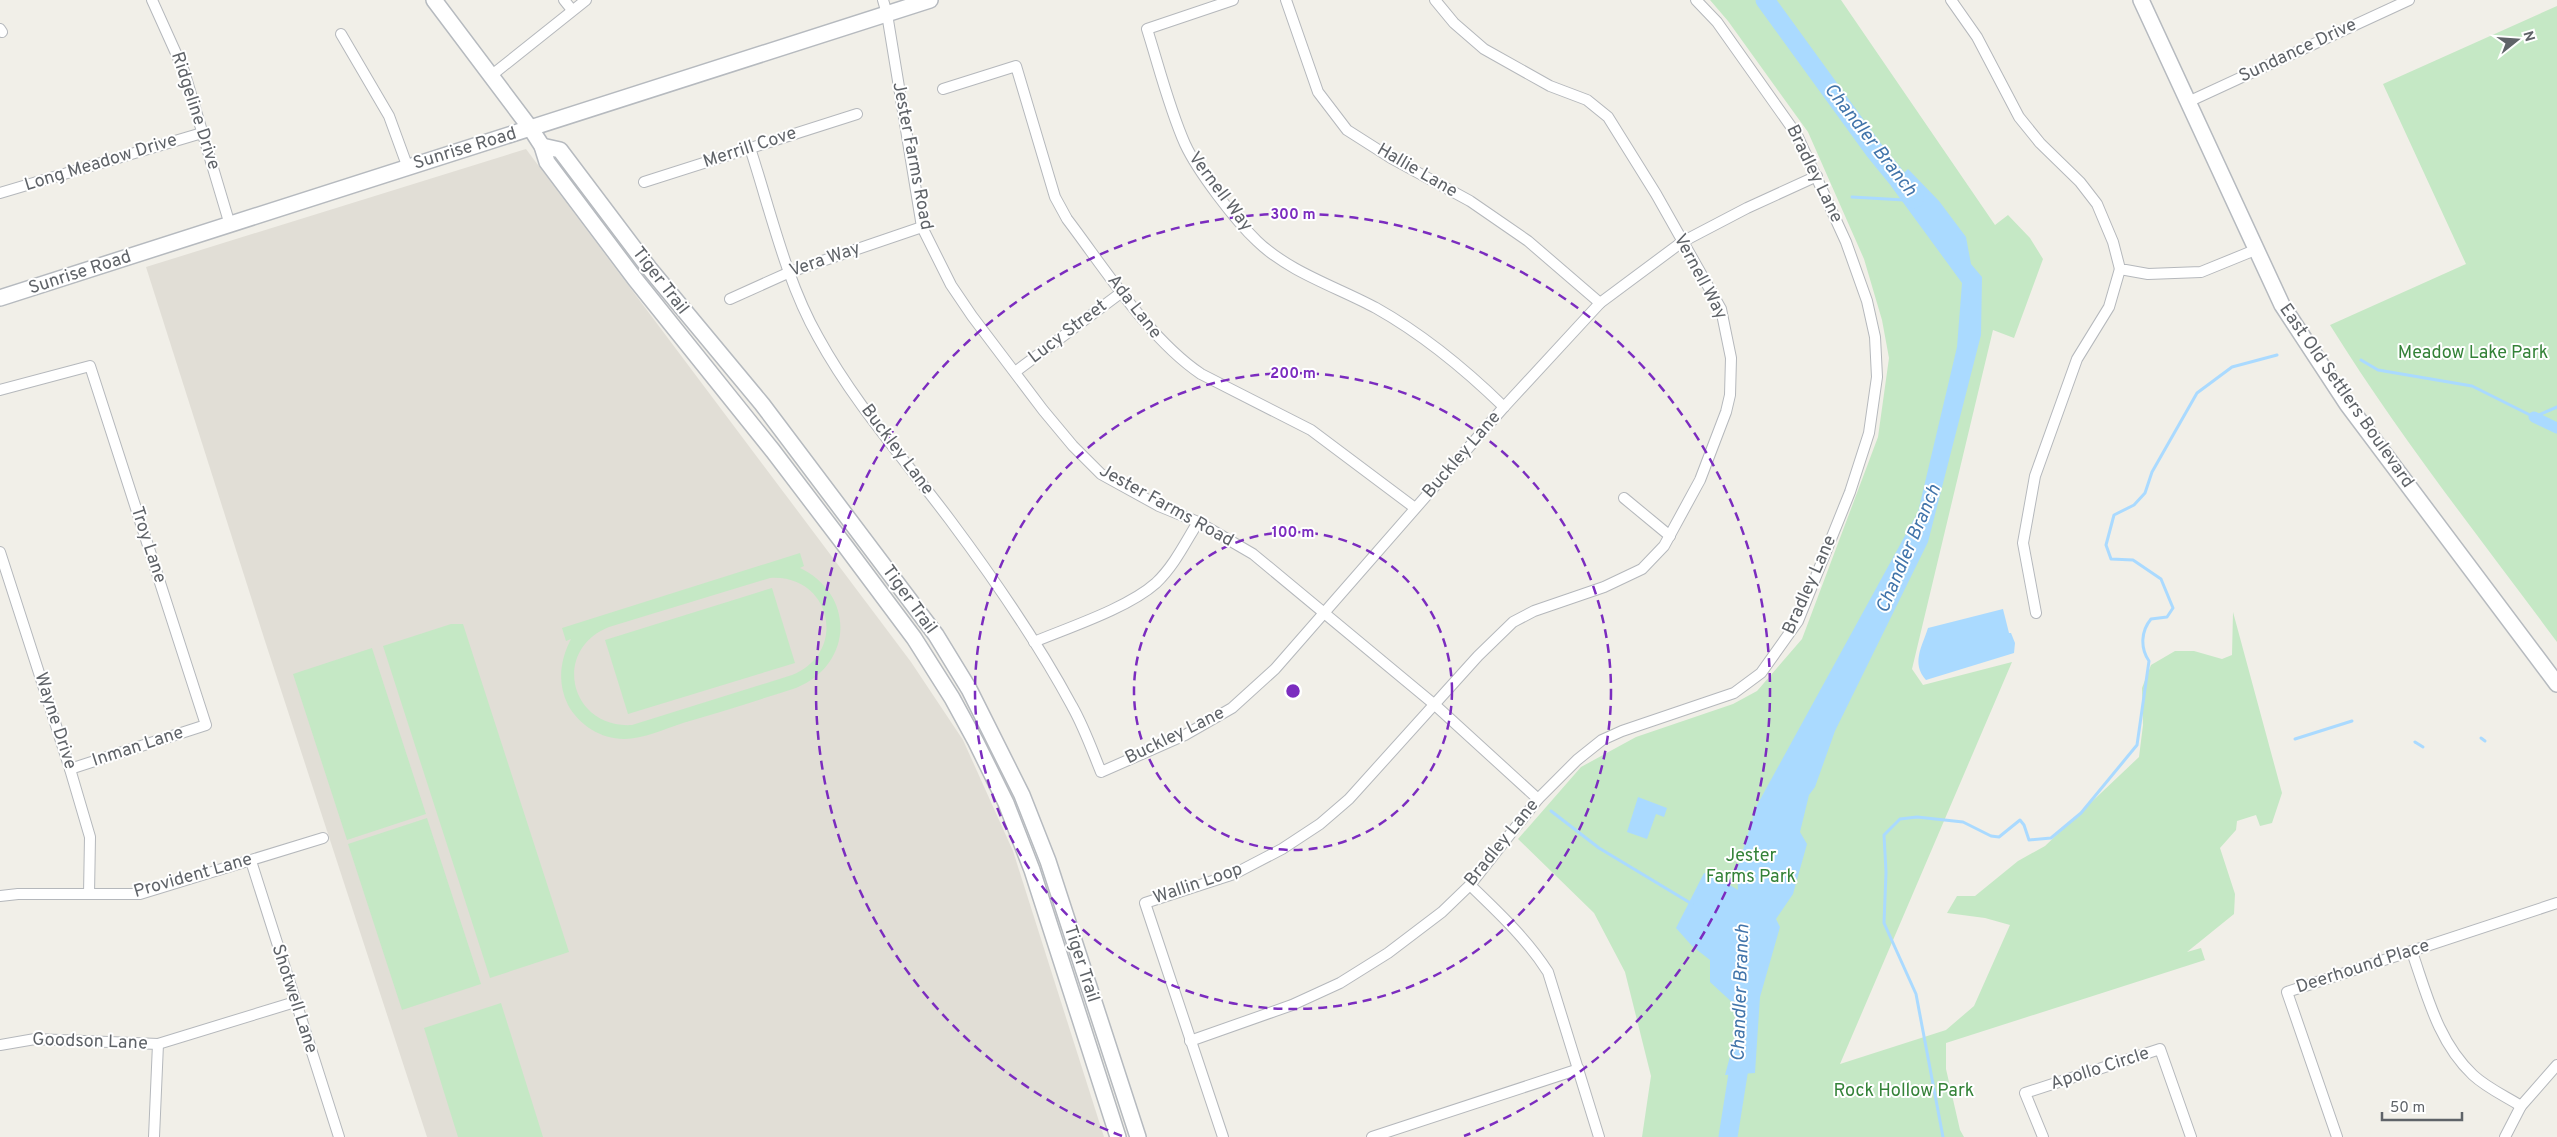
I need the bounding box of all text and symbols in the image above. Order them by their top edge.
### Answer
street label: Sundance Drive [2235,14,2361,88]
north arrow [2492,15,2542,65]
text: N [2518,29,2538,44]
street label: Ridgeline Drive [165,49,225,173]
water label: Chandler Branch [1818,78,1922,202]
street label: Jester Farms Road [886,80,938,232]
street label: Bradley Lane [1780,121,1848,227]
street label: Sunrise Road [411,122,519,176]
street label: Merrill Cove [700,122,800,174]
street label: Long Meadow Drive [22,129,180,197]
street label: Hallie Lane [1373,139,1461,203]
street label: Vernell Way [1183,148,1257,236]
text: 300 m [1270,206,1316,225]
street label: Vernell Way [1668,230,1732,324]
street label: Vera Way [787,237,863,283]
street label: Tiger Trail [626,242,694,320]
street label: Sunrise Road [26,246,134,300]
street label: Ada Lane [1102,270,1166,344]
street label: Lucy Street [1024,295,1112,369]
street label: East Old Settlers Boulevard [2273,299,2419,493]
park label: Meadow Lake Park [2398,342,2548,365]
text: 200 m [1270,365,1316,384]
street label: Buckley Lane [855,400,939,500]
street label: Buckley Lane [1418,407,1506,503]
street label: Jester Farms Road [1095,460,1237,552]
water label: Chandler Branch [1871,480,1947,617]
street label: Troy Lane [125,504,171,586]
text: 100 m [1272,524,1314,543]
street label: Bradley Lane [1778,532,1842,638]
street label: Tiger Trail [876,561,942,639]
street label: Wayne Drive [28,670,82,772]
centre of rings [1284,682,1302,700]
street label: Buckley Lane [1121,702,1229,770]
street label: Inman Lane [89,721,187,773]
street label: Bradley Lane [1460,795,1544,891]
park label: Jester Farms Park [1706,845,1796,889]
street label: Provident Lane [131,848,255,904]
street label: Wallin Loop [1150,858,1246,910]
street label: Tiger Trail [1058,922,1104,1006]
water label: Chandler Branch [1727,923,1755,1062]
street label: Deerhound Place [2293,935,2433,999]
street label: Shotwell Lane [266,942,322,1056]
street label: Goodson Lane [32,1028,148,1056]
street label: Apollo Circle [2048,1042,2152,1096]
park label: Rock Hollow Park [1834,1080,1974,1103]
scale bar [2382,1090,2462,1122]
text: 50 m [2390,1099,2425,1118]

